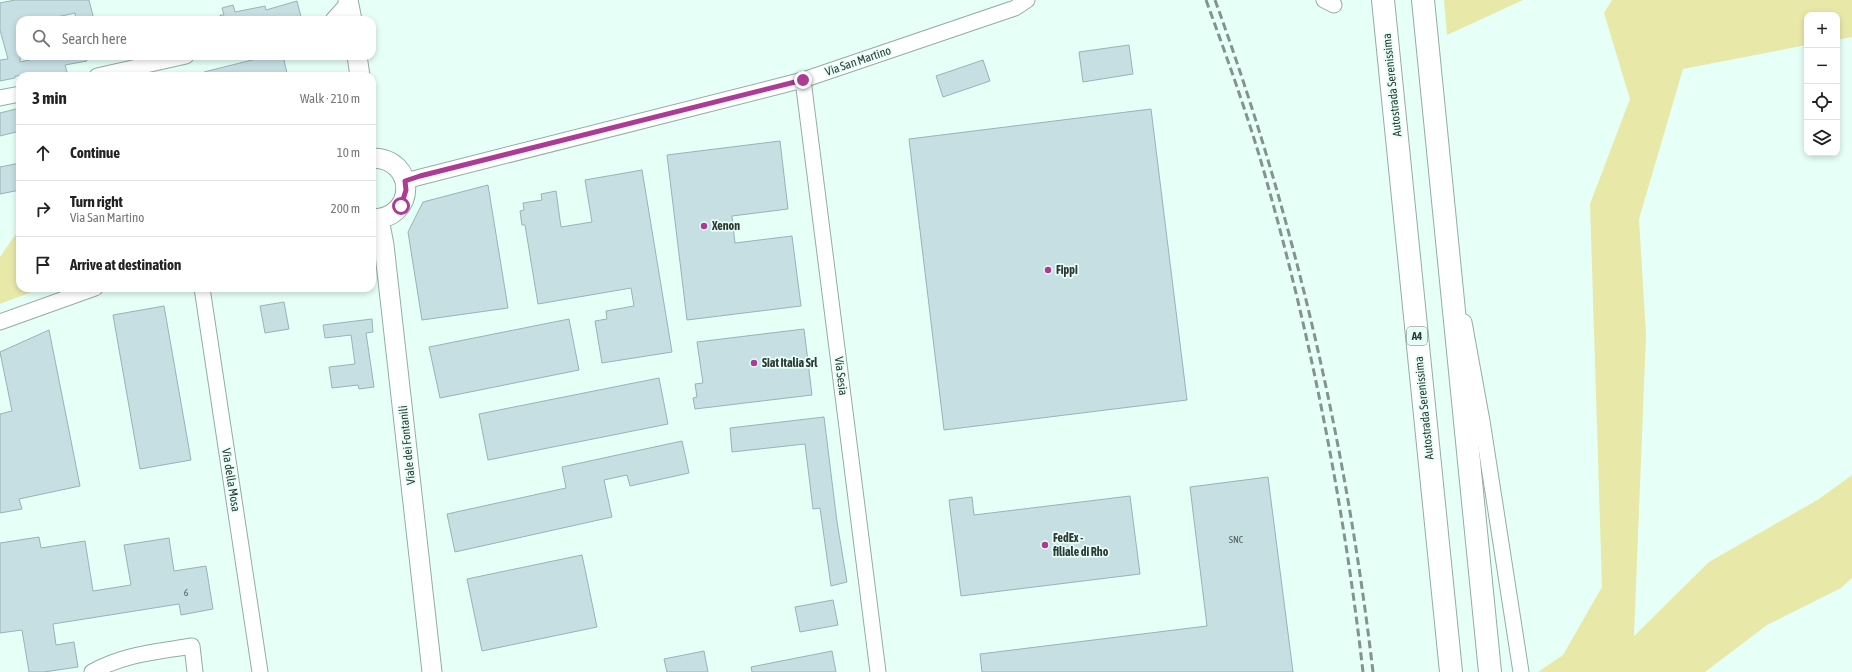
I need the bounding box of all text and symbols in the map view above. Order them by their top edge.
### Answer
map controls [1804,12,1840,156]
button: + [1804,12,1840,48]
search box [16,16,376,60]
icon: search [30,27,52,49]
text: Search here [62,30,127,47]
street label: Autostrada Serenissima [1380,33,1404,137]
street label: Via San Martino [823,43,893,79]
button: − [1804,48,1840,84]
route end [794,71,812,89]
button: locate [1804,84,1840,120]
text: 3 min [32,88,67,108]
text: Walk · 210 m [300,91,360,106]
button: layers [1804,120,1840,156]
icon: ahead [32,142,54,164]
text: Continue [70,144,120,161]
text: 10 m [337,145,360,160]
text: Turn right [70,193,123,210]
route start [392,197,410,215]
icon: right [32,198,54,220]
text: 200 m [331,201,360,216]
text: Via San Martino [70,210,144,225]
place label: Xenon [711,219,740,233]
marker: Xenon [699,221,709,231]
icon: arrive [32,254,54,276]
text: Arrive at destination [70,256,181,273]
place label: Fippi [1056,263,1078,277]
marker: Fippi [1043,265,1053,275]
road number: A4 [1407,327,1427,345]
place label: Siat Italia Srl [762,356,818,370]
street label: Via Sesia [832,356,850,396]
street label: Autostrada Serenissima [1412,356,1436,460]
marker: Siat Italia Srl [749,358,759,368]
street label: Viale dei Fontanili [396,405,418,485]
street label: Via della Mosa [219,447,243,513]
place label: FedEx - filiale di Rho [1052,531,1109,559]
house number: SNC [1229,534,1244,545]
marker: FedEx - filiale di Rho [1040,540,1050,550]
house number: 6 [184,587,189,598]

